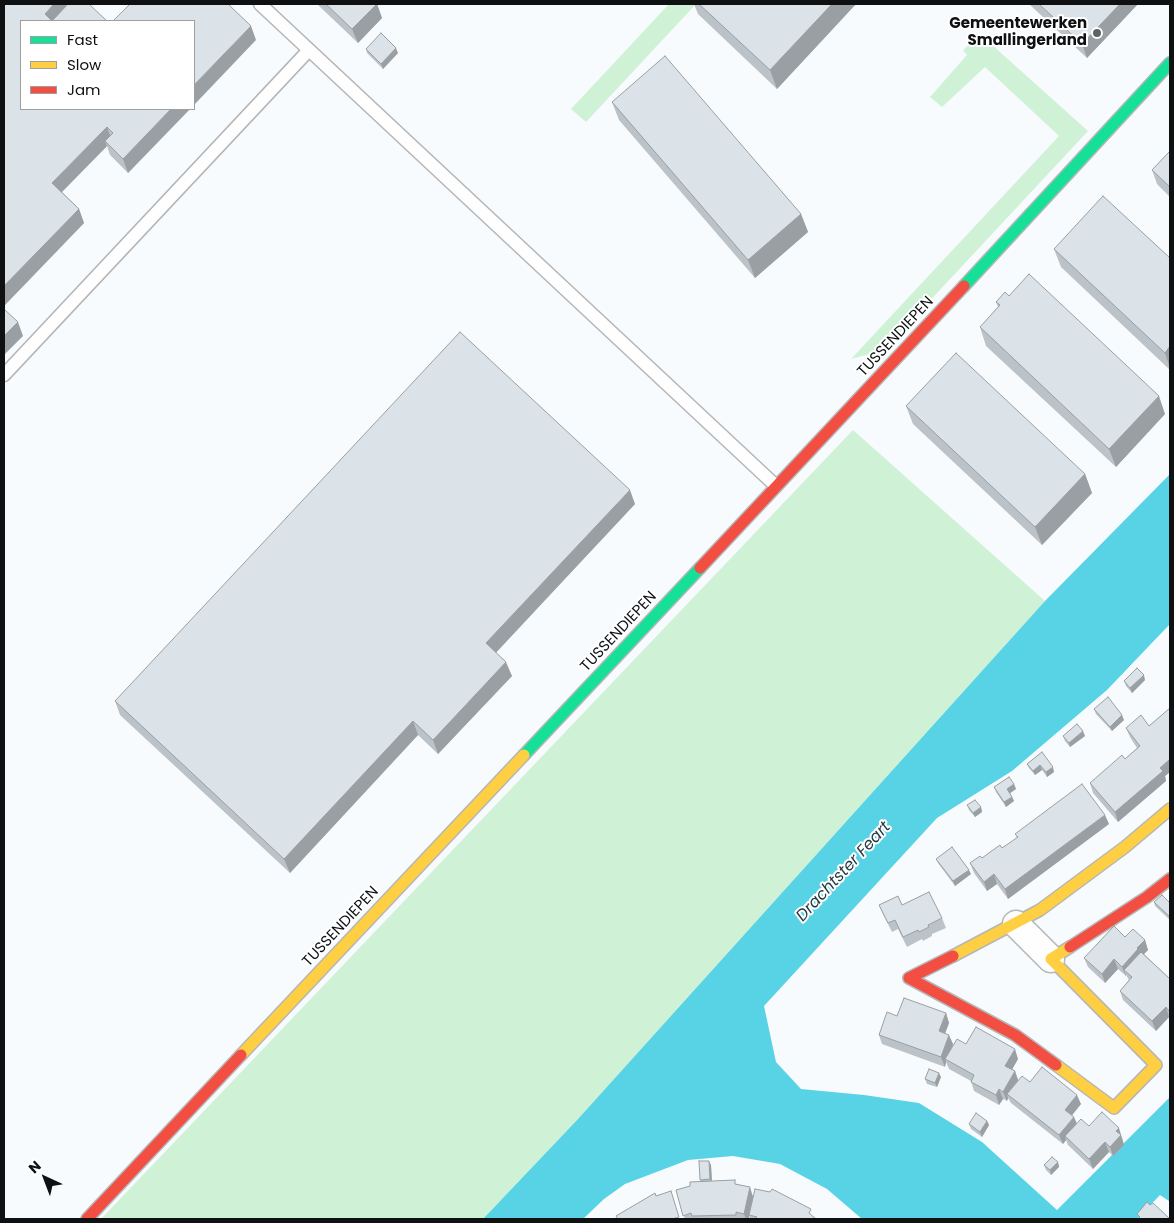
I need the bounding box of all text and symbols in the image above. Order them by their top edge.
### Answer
place label: Gemeentewerken Smallingerland [949,15,1087,50]
legend [20,20,195,110]
marker: Gemeentewerken Smallingerland [1091,27,1103,39]
text: Fast [67,29,98,50]
text: Slow [67,54,101,75]
text: Jam [67,79,101,100]
street label: TUSSENDIEPEN [854,293,938,381]
street label: TUSSENDIEPEN [577,588,661,676]
water label: Drachtster Feart [793,818,895,926]
street label: TUSSENDIEPEN [299,883,383,971]
north arrow [20,1153,70,1203]
text: N [24,1156,45,1178]

